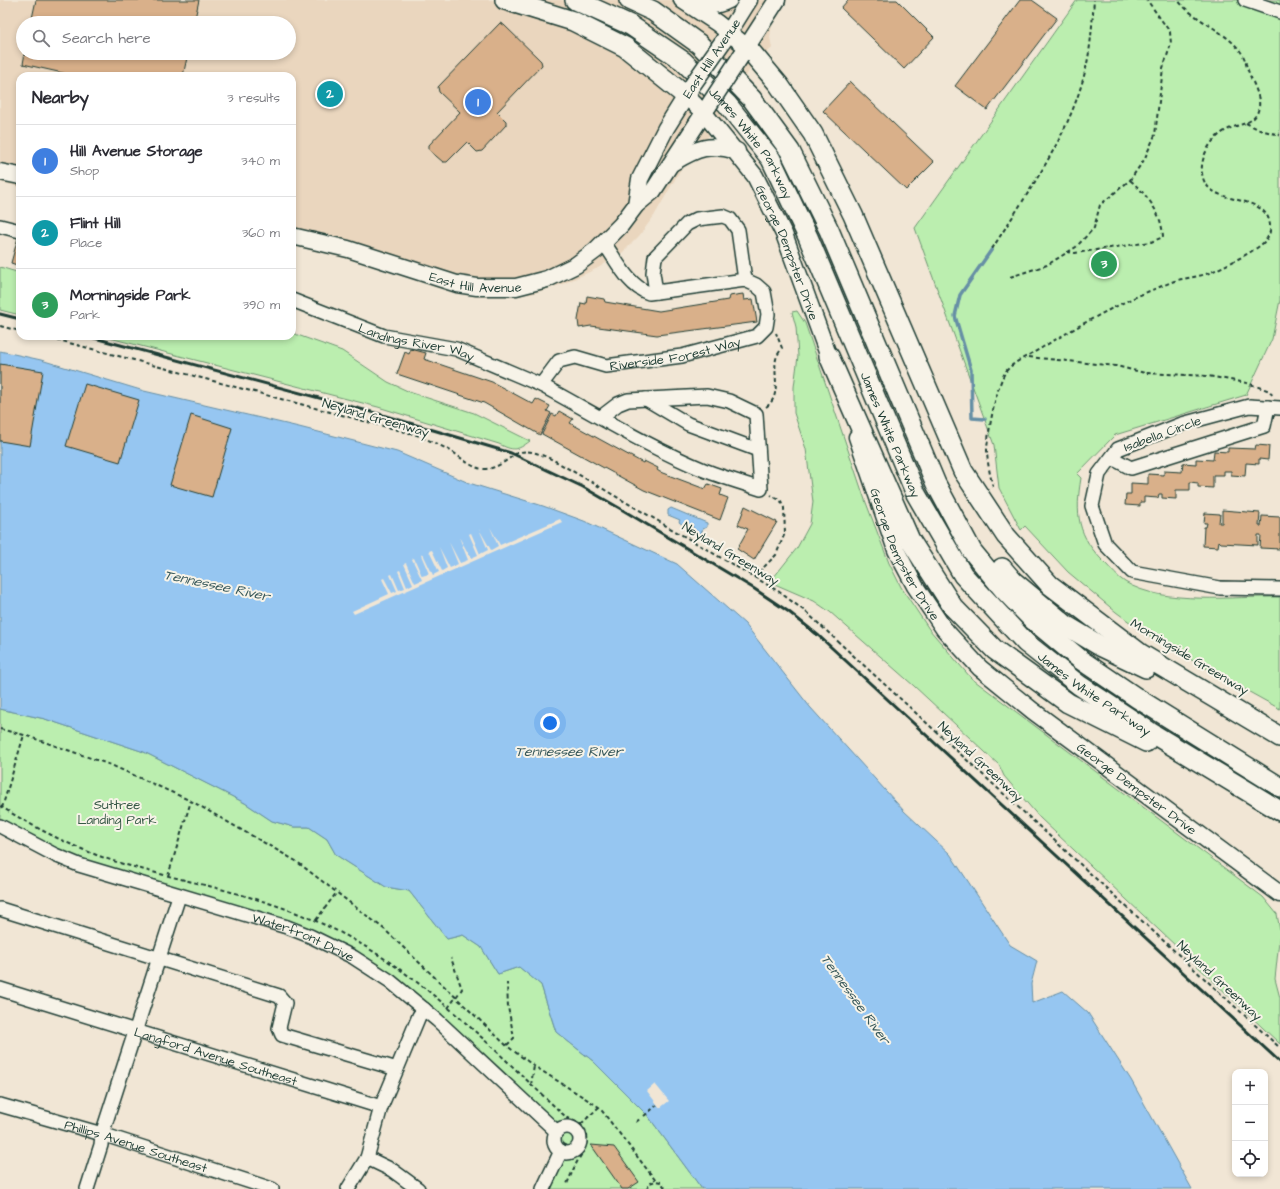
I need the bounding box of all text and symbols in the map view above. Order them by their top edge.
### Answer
street label: East Hill Avenue [678,15,745,102]
search box [16,16,296,60]
icon: search [30,27,52,49]
text: Search here [62,28,151,49]
pin: 2 [317,79,343,109]
street label: James White Parkway [705,83,797,203]
text: Nearby [32,86,89,110]
pin: 1 [465,87,491,117]
text: 3 results [227,89,280,107]
text: Hill Avenue Storage [70,141,203,162]
text: 1 [44,152,46,170]
text: 340 m [241,152,280,170]
text: Shop [70,162,99,180]
street label: George Dempster Drive [751,182,823,323]
text: Flint Hill [70,213,121,234]
text: 2 [41,224,49,242]
text: 360 m [242,224,280,242]
text: Place [70,234,102,252]
pin: 3 [1091,249,1117,279]
street label: East Hill Avenue [427,268,524,297]
text: Morningside Park [70,285,190,306]
text: 3 [42,296,48,314]
text: 390 m [242,296,280,314]
text: Park [70,306,100,324]
street label: Landings River Way [356,319,477,367]
street label: Riverside Forest Way [609,333,743,375]
street label: James White Parkway [856,369,925,501]
street label: Neyland Greenway [320,394,431,443]
street label: Isabella Circle [1121,412,1203,456]
street label: George Dempster Drive [865,486,944,624]
street label: Neyland Greenway [678,518,782,591]
water label: Tennessee River [162,565,273,607]
street label: Morningside Greenway [1126,614,1252,700]
street label: James White Parkway [1034,648,1154,741]
your location [540,713,560,733]
street label: Neyland Greenway [933,718,1027,807]
street label: George Dempster Drive [1073,739,1200,839]
water label: Tennessee River [515,742,624,762]
park label: Suttree Landing Park [77,796,157,830]
street label: Waterfront Drive [250,909,357,966]
street label: Neyland Greenway [1172,937,1266,1026]
water label: Tennessee River [816,950,896,1050]
street label: Langford Avenue Southeast [132,1023,300,1091]
map controls [1232,1069,1268,1177]
button: + [1232,1069,1268,1105]
button: − [1232,1105,1268,1141]
street label: Phillips Avenue Southeast [62,1116,210,1178]
button: locate [1232,1141,1268,1177]

